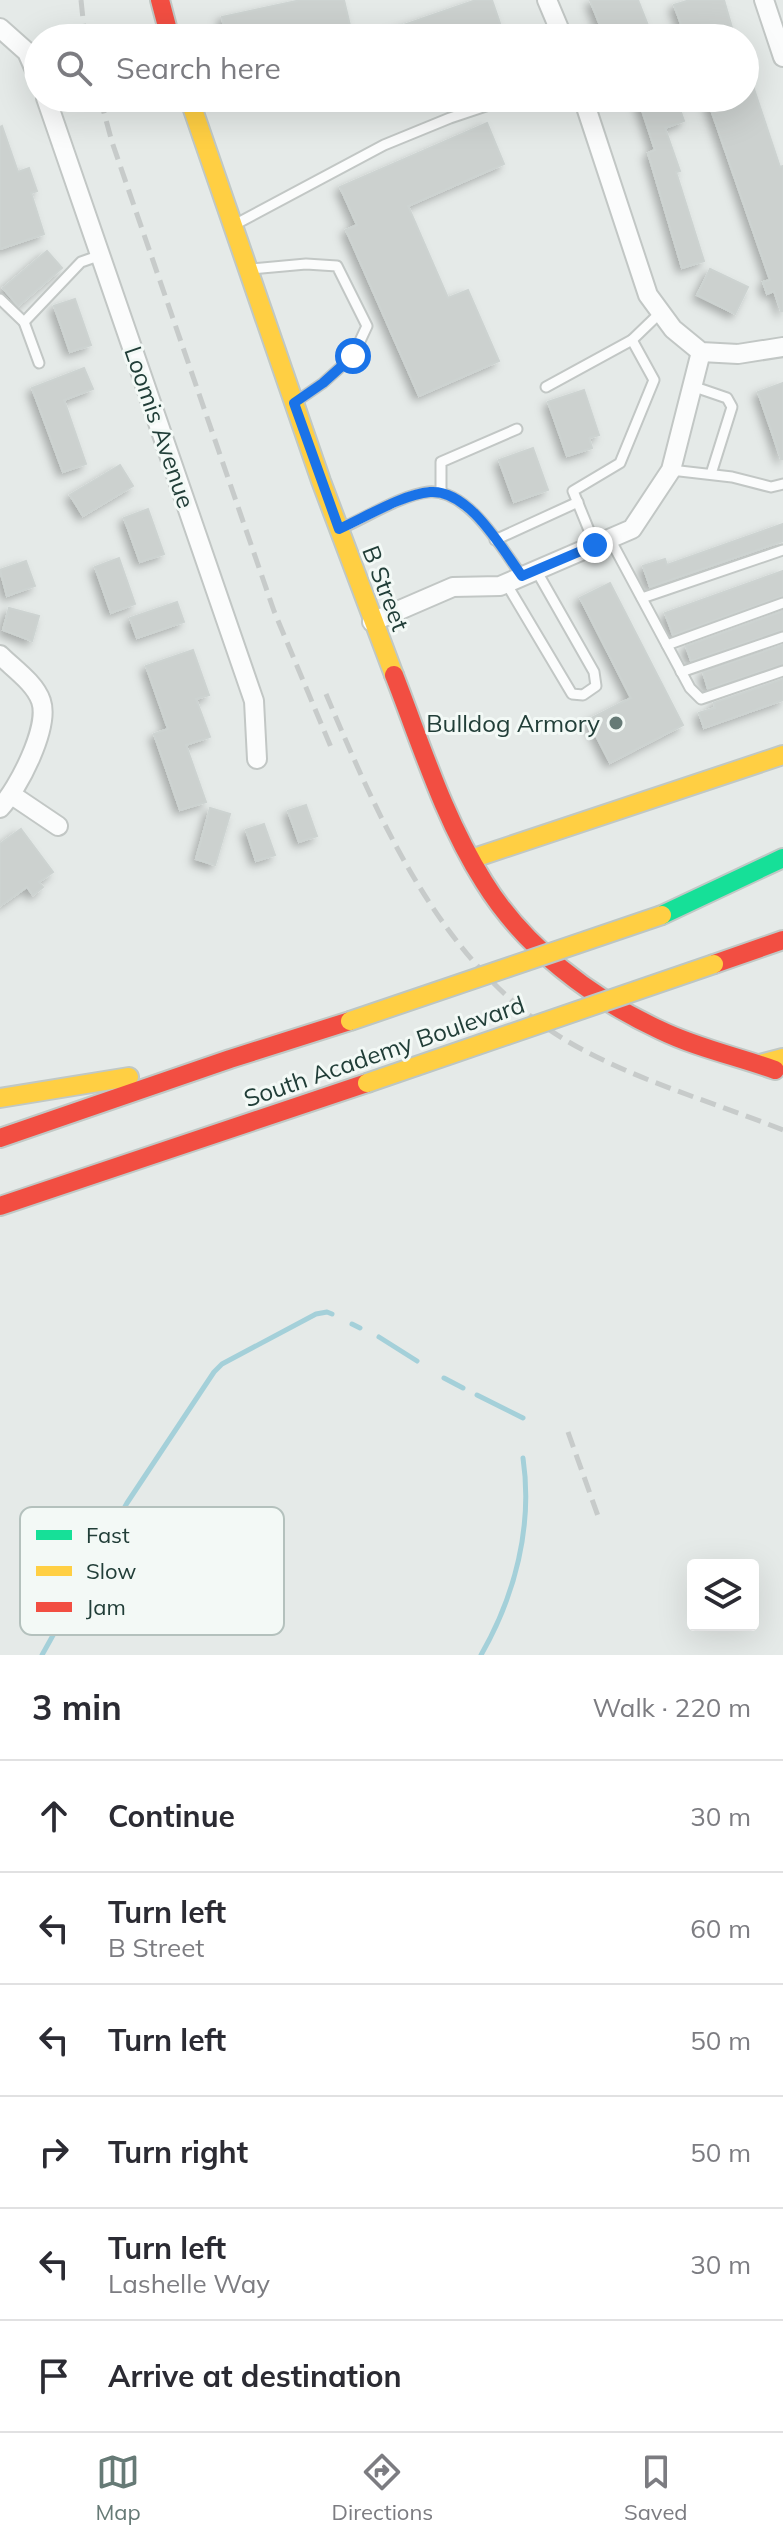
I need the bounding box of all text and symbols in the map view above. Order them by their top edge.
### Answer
search box [24,24,759,112]
icon: search [52,46,96,90]
text: Search here [116,49,281,87]
route start [335,338,371,374]
street label: Loomis Avenue [118,342,202,512]
route end [577,527,613,563]
street label: B Street [356,541,416,635]
place label: Bulldog Armory [426,708,600,738]
marker: Bulldog Armory [607,714,625,732]
street label: South Academy Boulevard [240,989,528,1113]
legend [20,1507,284,1635]
text: Fast [86,1521,130,1549]
text: Slow [86,1557,136,1585]
map controls [687,1559,759,1631]
button: layers [687,1559,759,1631]
text: Jam [86,1593,126,1621]
text: 3 min [32,1686,122,1729]
text: Walk · 220 m [592,1691,751,1724]
icon: ahead [32,1794,76,1838]
text: Continue [108,1797,235,1835]
text: 30 m [690,1800,751,1833]
text: Turn left [108,1893,226,1931]
icon: left [32,1906,76,1950]
text: 60 m [690,1912,751,1945]
text: B Street [108,1931,204,1964]
icon: left [32,2018,76,2062]
text: Turn left [108,2021,226,2059]
text: 50 m [690,2024,751,2057]
icon: right [32,2130,76,2174]
text: Turn right [108,2133,248,2171]
text: 50 m [690,2136,751,2169]
text: Turn left [108,2229,226,2267]
icon: left [32,2242,76,2286]
text: 30 m [690,2248,751,2281]
text: Lashelle Way [108,2267,270,2300]
icon: arrive [32,2354,76,2398]
text: Arrive at destination [108,2357,402,2395]
tab: Map [95,2450,141,2526]
tab: Directions [332,2450,433,2526]
tab: Saved [624,2450,688,2526]

